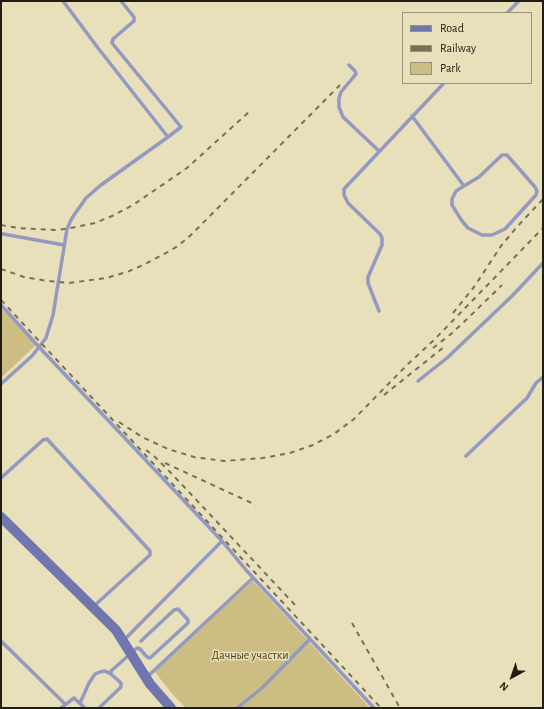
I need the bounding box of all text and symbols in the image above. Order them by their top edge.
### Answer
legend [402,12,532,84]
text: Road [440,22,464,34]
text: Railway [440,42,476,54]
text: Park [440,62,461,74]
park label: Дачные участки [211,648,289,662]
north arrow [492,657,532,697]
text: N [497,680,510,693]

